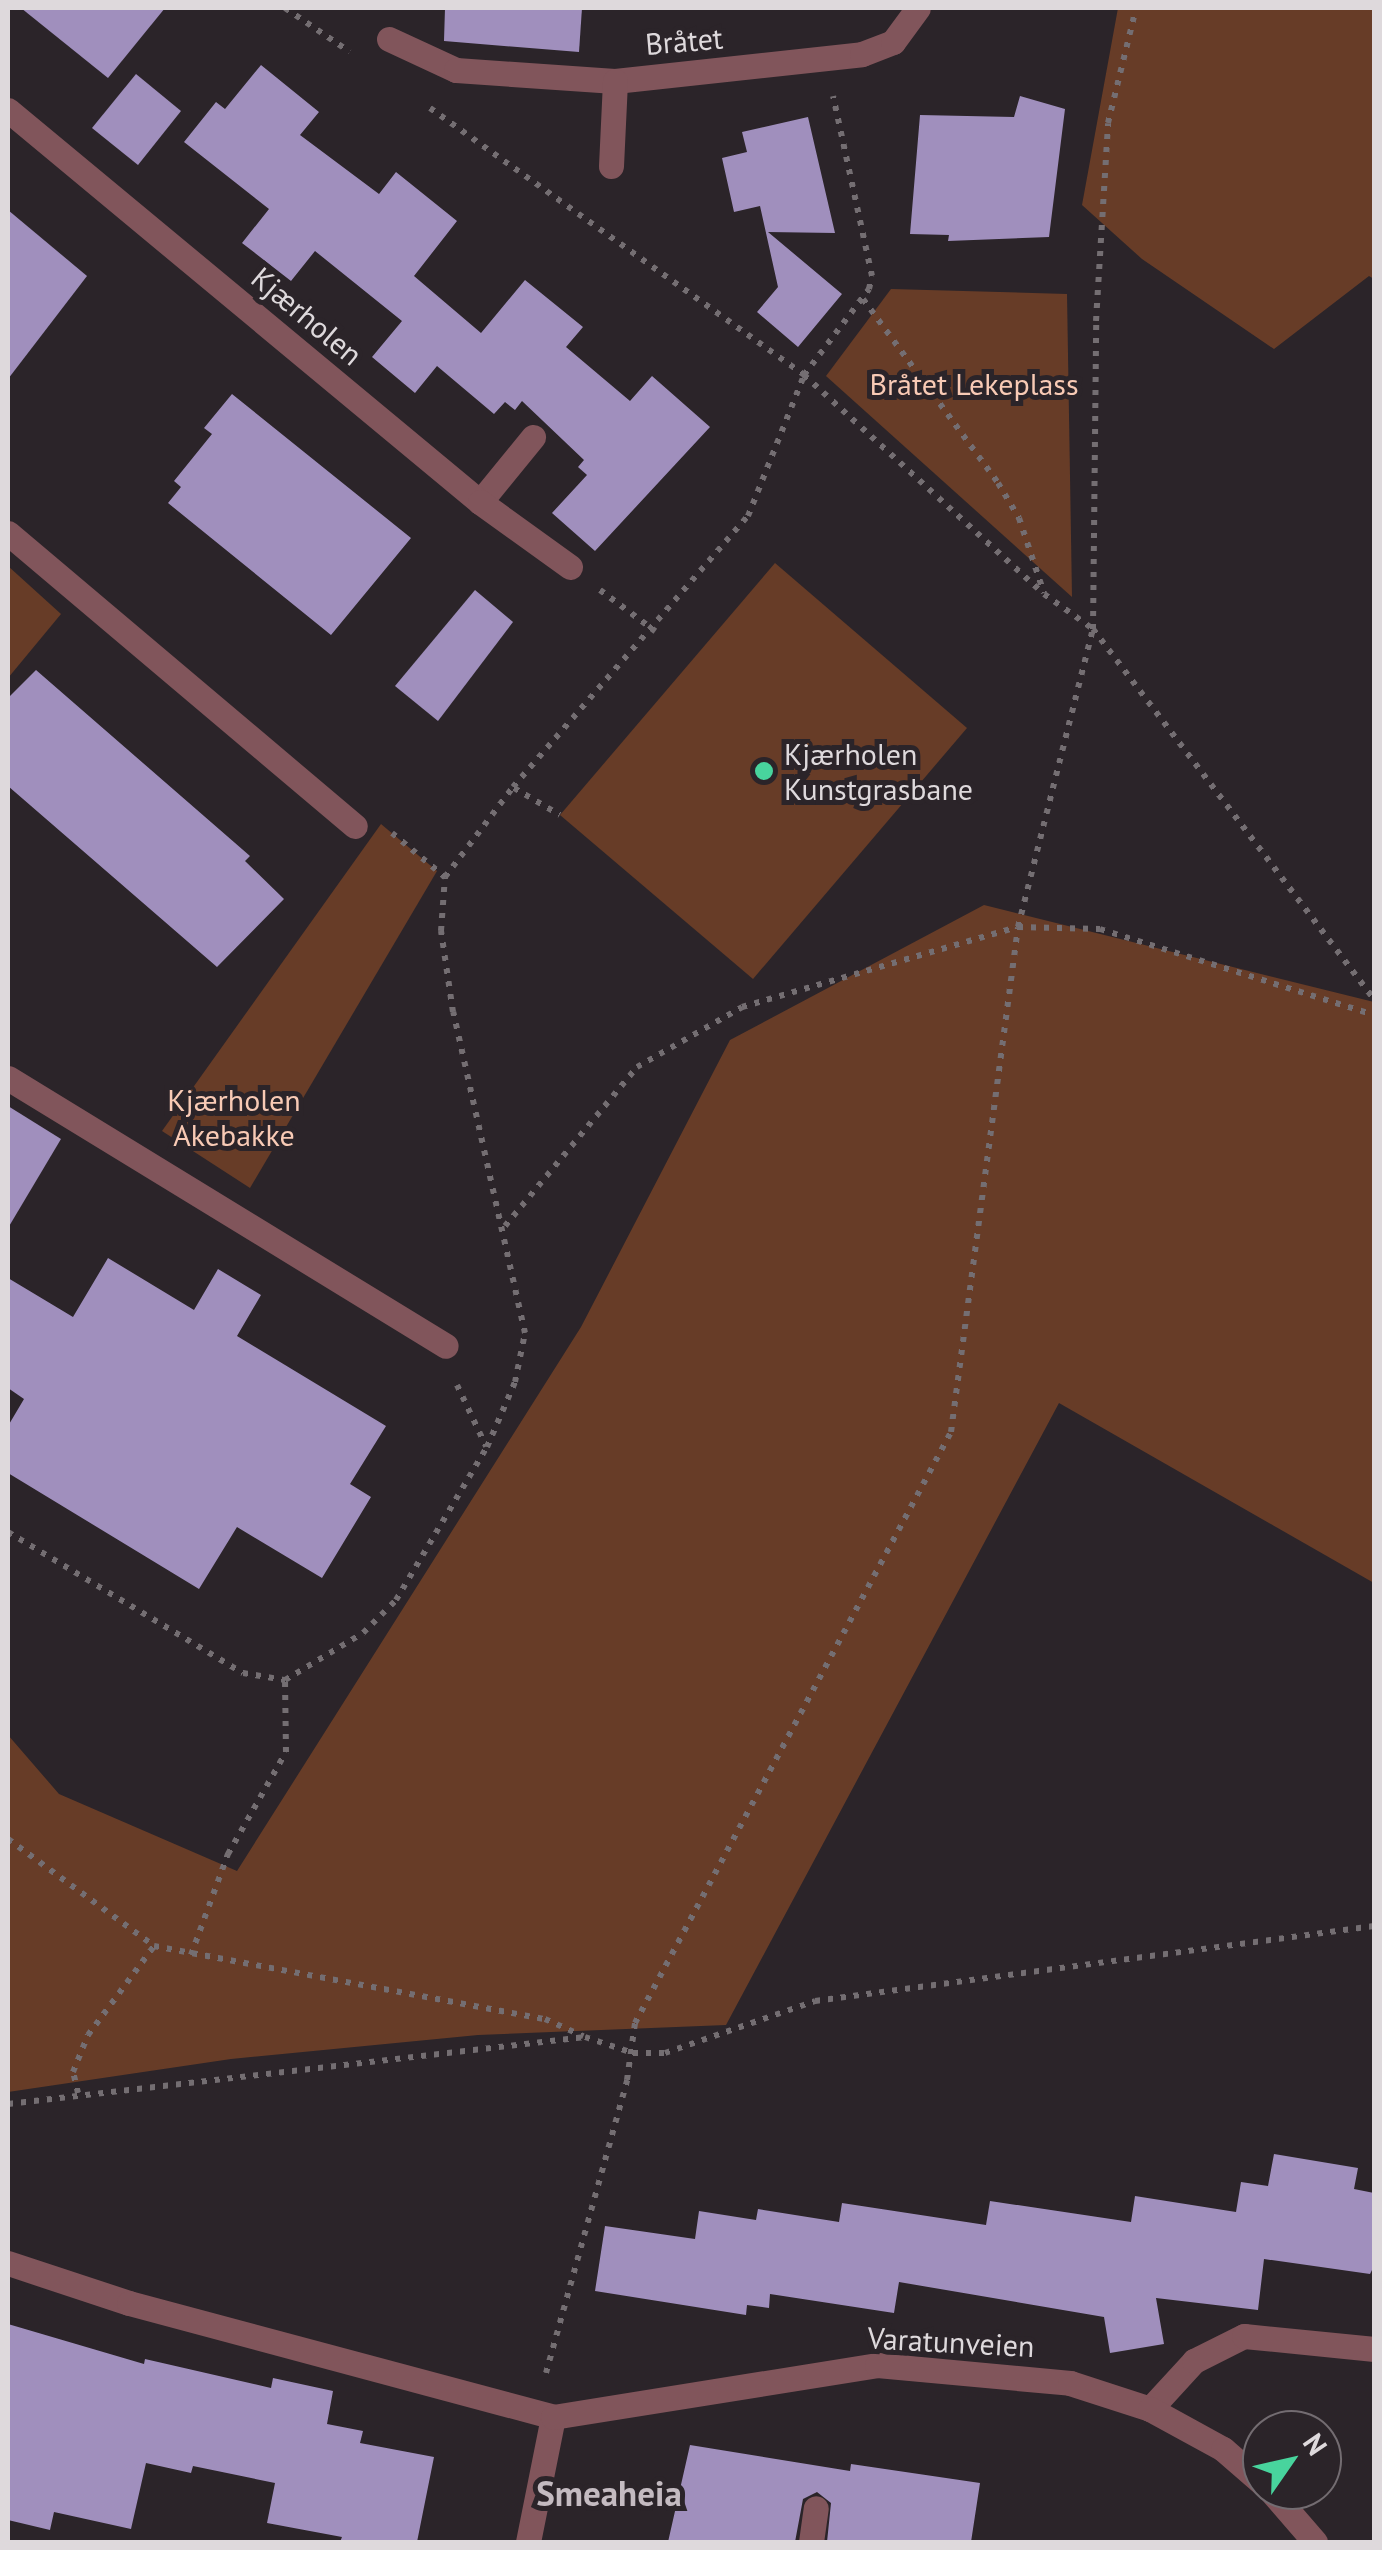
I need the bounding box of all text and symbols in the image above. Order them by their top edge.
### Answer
street label: Bråtet [644,20,724,62]
street label: Kjærholen [244,259,370,373]
park label: Bråtet Lekeplass [869,366,1079,402]
place label: Kjærholen Kunstgrasbane [784,736,973,806]
marker: Kjærholen Kunstgrasbane [753,760,775,782]
park label: Kjærholen Akebakke [167,1082,301,1152]
street label: Varatunveien [867,2320,1035,2364]
north arrow [1242,2410,1342,2510]
text: N [1295,2426,1336,2462]
district label: Smeaheia [536,2472,682,2514]

